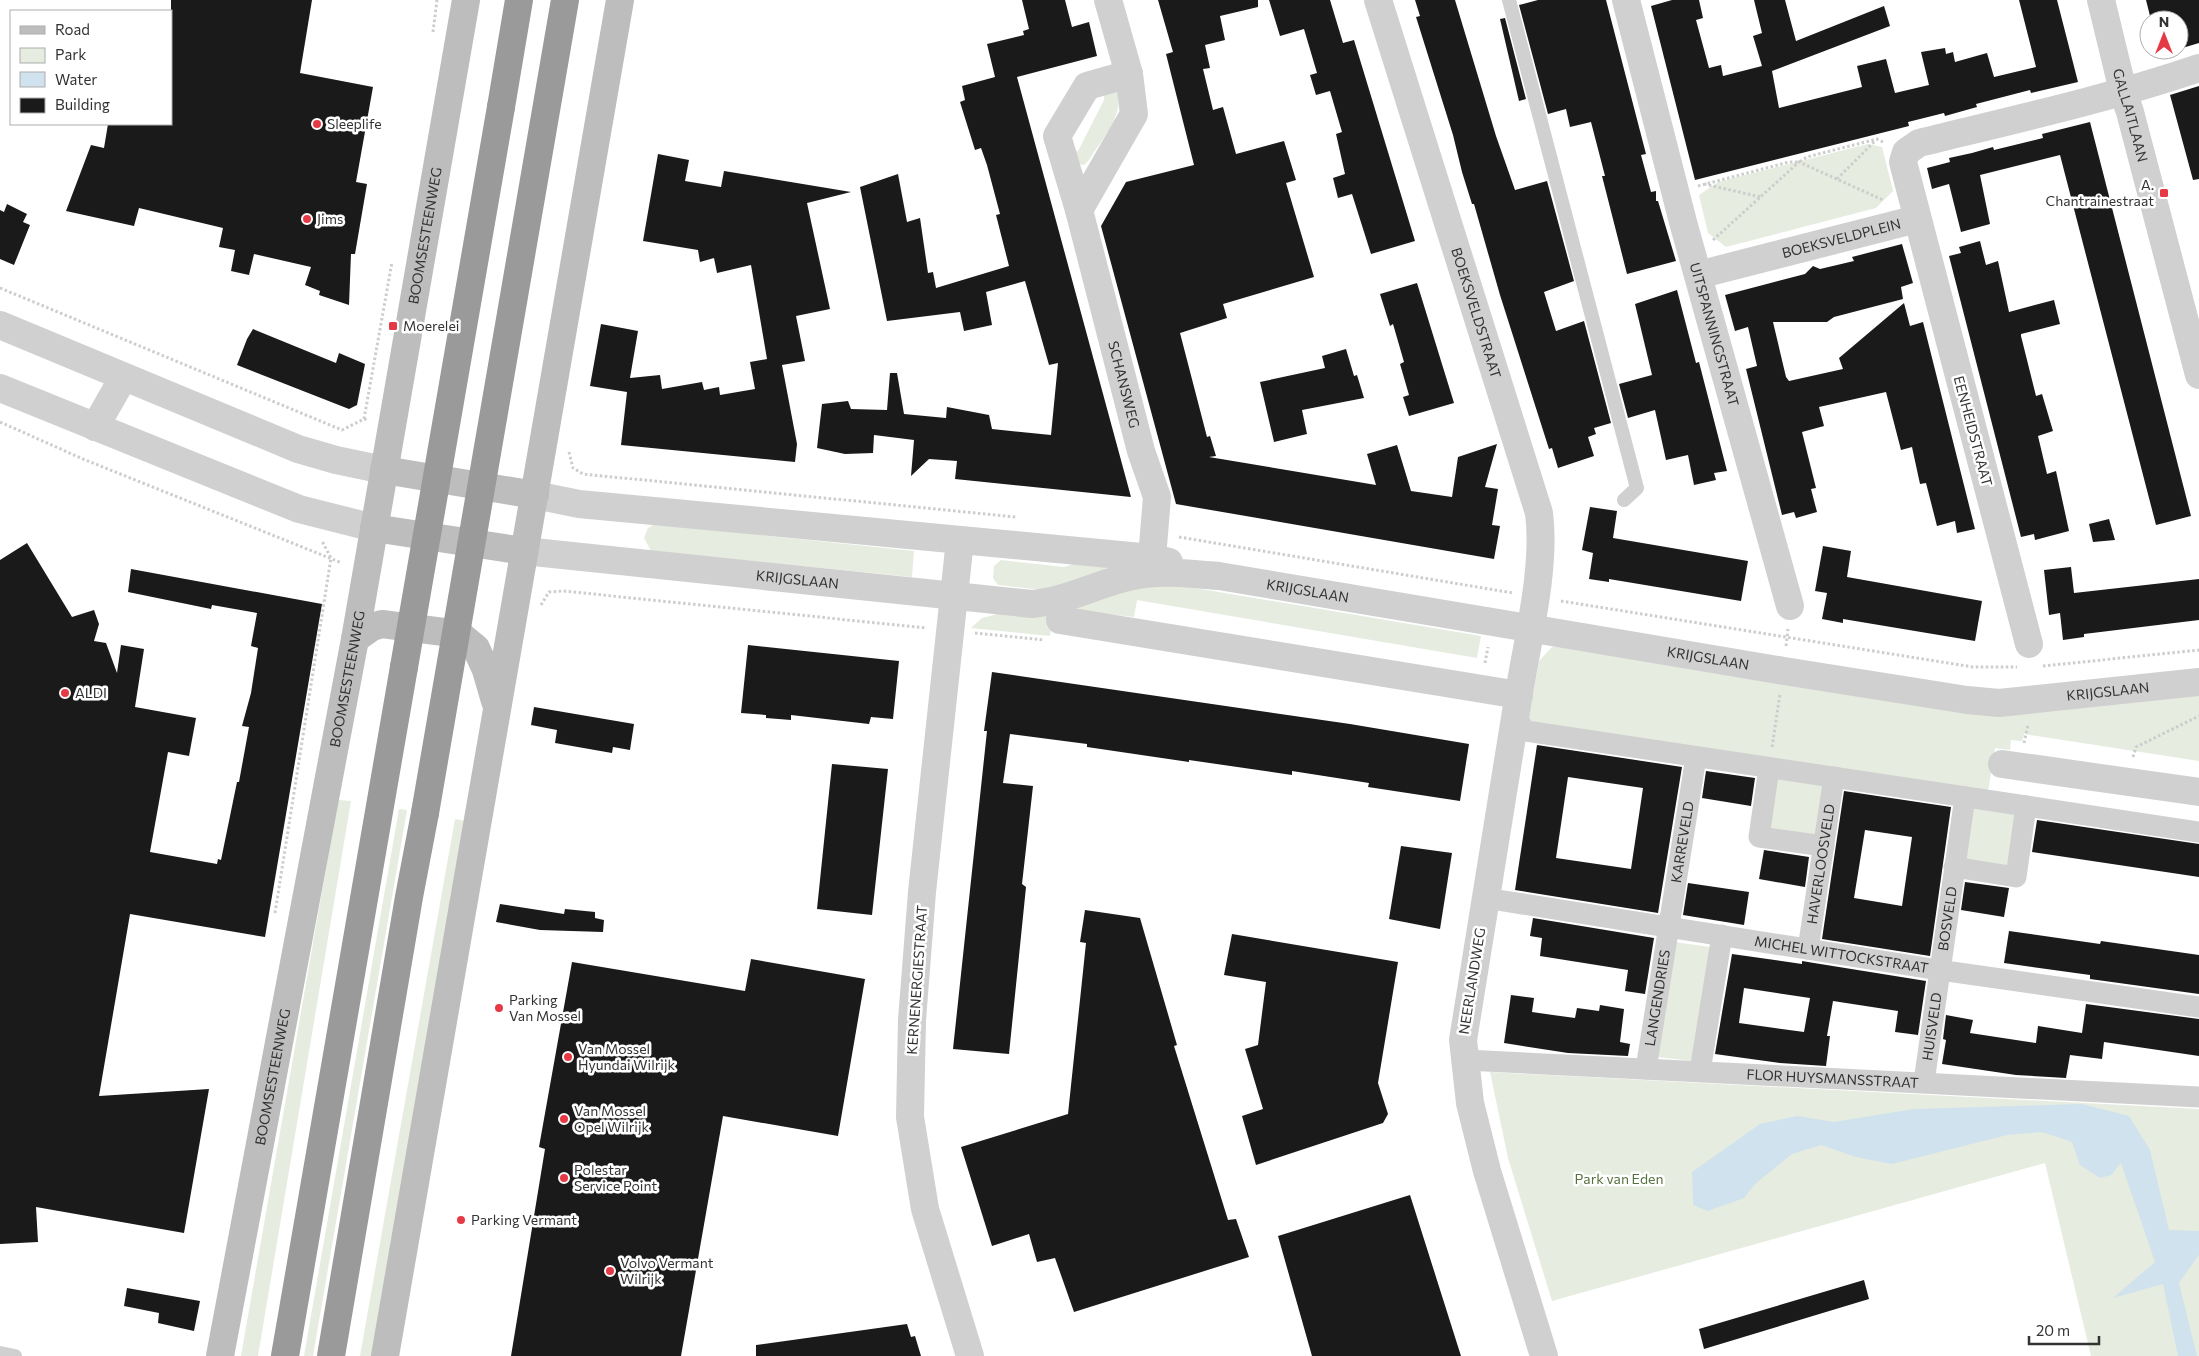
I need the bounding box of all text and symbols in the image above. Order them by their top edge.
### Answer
legend [10,10,172,125]
north arrow [2139,10,2189,60]
text: N [2159,13,2169,30]
text: Road [55,20,90,38]
text: Park [55,45,86,63]
street label: GALLAITLAAN [2110,67,2152,164]
text: Water [55,70,97,88]
text: Building [55,95,110,113]
place label: Sleeplife [327,115,382,132]
marker: Sleeplife [311,118,323,130]
street label: BOOMSESTEENWEG [404,166,445,305]
place label: A. Chantrainestraat [2046,176,2154,209]
marker: A. Chantrainestraat [2158,187,2170,199]
place label: Jims [317,210,343,227]
marker: Jims [301,213,313,225]
street label: BOEKSVELDPLEIN [1780,214,1902,261]
street label: BOEKSVELDSTRAAT [1448,245,1505,380]
street label: UITSPANNINGSTRAAT [1687,261,1743,408]
place label: Moerelei [403,317,459,334]
marker: Moerelei [387,320,399,332]
street label: SCHANSWEG [1105,339,1144,430]
street label: EENHEIDSTRAAT [1951,374,1996,488]
street label: KRIJGSLAAN [755,566,840,592]
street label: KRIJGSLAAN [1265,575,1350,606]
street label: BOOMSESTEENWEG [326,609,368,749]
street label: KRIJGSLAAN [1666,642,1751,673]
street label: KRIJGSLAAN [2066,678,2150,704]
place label: ALDI [75,684,107,701]
marker: ALDI [59,687,71,699]
street label: KARREVELD [1667,800,1697,884]
street label: HAVERLOOSVELD [1803,803,1838,925]
street label: BOSVELD [1934,885,1960,952]
street label: KERNENERGIESTRAAT [903,905,930,1055]
street label: NEERLANDWEG [1455,926,1488,1035]
street label: MICHEL WITTOCKSTRAAT [1753,932,1930,976]
street label: LANGENDRIES [1641,948,1673,1047]
place label: Parking Van Mossel [509,991,581,1024]
street label: HUISVELD [1918,991,1945,1062]
marker: Parking Van Mossel [493,1002,505,1014]
street label: BOOMSESTEENWEG [251,1007,293,1147]
place label: Van Mossel Hyundai Wilrijk [578,1040,675,1073]
marker: Van Mossel Hyundai Wilrijk [562,1051,574,1063]
street label: FLOR HUYSMANSSTRAAT [1746,1065,1919,1091]
place label: Van Mossel Opel Wilrijk [574,1102,650,1135]
marker: Van Mossel Opel Wilrijk [558,1113,570,1125]
place label: Polestar Service Point [574,1161,657,1194]
park label: Park van Eden [1575,1170,1663,1187]
marker: Polestar Service Point [558,1172,570,1184]
place label: Parking Vermant [471,1211,577,1228]
marker: Parking Vermant [455,1214,467,1226]
place label: Volvo Vermant Wilrijk [620,1254,714,1287]
marker: Volvo Vermant Wilrijk [604,1265,616,1277]
scale bar [2029,1314,2099,1346]
text: 20 m [2036,1321,2070,1339]

